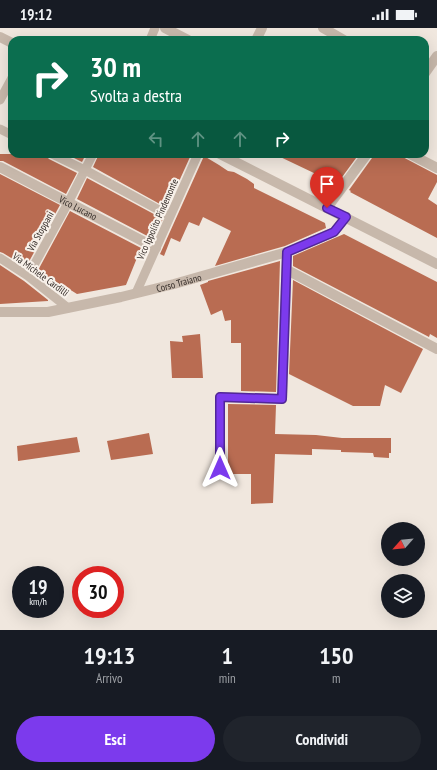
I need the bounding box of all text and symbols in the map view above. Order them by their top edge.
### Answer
text: 19:12 [20,5,52,24]
text: 30 m [90,48,141,85]
icon: right [24,52,76,104]
text: Svolta a destra [90,84,182,107]
icon: left [145,128,167,150]
icon: ahead [187,128,209,150]
icon: ahead [229,128,251,150]
icon: right [271,128,293,150]
pin [310,167,344,208]
icon: arrive [316,173,338,195]
street label: Vico Ippolito Pindemonte [133,177,181,263]
street label: Vico Lucano [56,192,99,223]
street label: Via Stoppani [24,209,57,254]
street label: Via Michele Cardilli [9,249,71,299]
street label: Corso Traiano [155,271,203,295]
position arrow [199,447,241,489]
north arrow [381,522,425,566]
map controls [381,522,425,618]
speed limit sign: 30 [72,566,124,618]
text: 19 [28,574,48,600]
button: layers [381,574,425,618]
text: km/h [29,595,47,608]
text: 19:13 [83,640,135,671]
text: 1 [221,640,233,671]
text: 150 [319,640,354,671]
text: Arrivo [96,670,123,687]
text: min [219,670,236,687]
text: m [332,670,341,687]
button: Esci [16,716,215,762]
button: Condividi [223,716,421,762]

